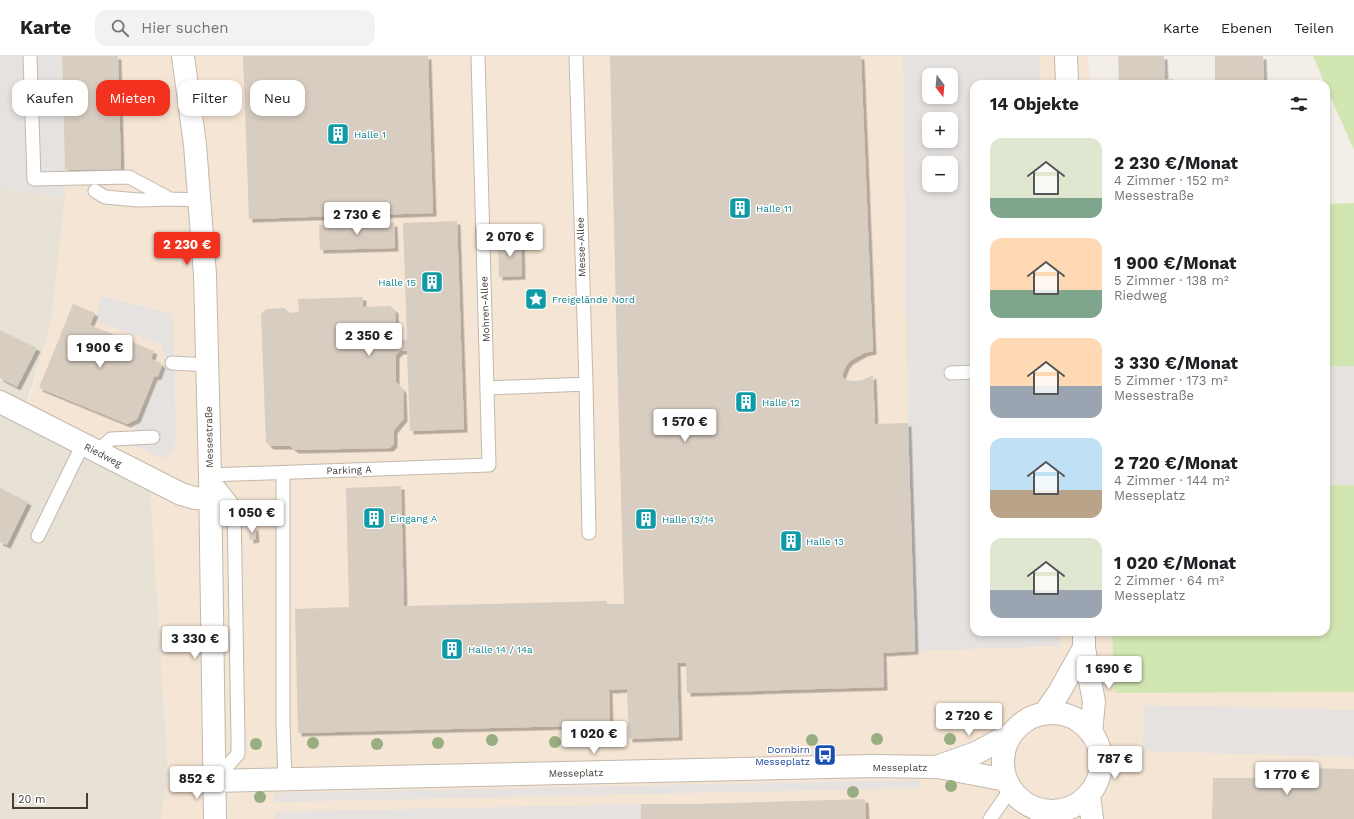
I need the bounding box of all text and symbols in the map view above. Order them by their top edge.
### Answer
search box [95,10,375,46]
text: Karte [20,16,71,39]
icon: search [109,17,131,39]
text: Hier suchen [141,19,229,37]
text: Karte [1163,20,1199,36]
text: Ebenen [1221,20,1272,36]
text: Teilen [1294,20,1334,36]
north arrow [922,68,958,104]
map controls [922,68,958,192]
chip: Kaufen [12,80,88,116]
chip: Mieten [96,80,170,116]
chip: Filter [178,80,242,116]
chip: Neu [250,80,305,116]
icon: filters [1288,93,1310,115]
text: 14 Objekte [990,94,1079,114]
button: + [922,112,958,148]
building icon: Halle 1 [325,121,351,147]
place label: Halle 1 [354,129,386,140]
text: 2 230 €/Monat [1114,153,1238,173]
icon: home [1022,154,1070,202]
button: − [922,156,958,192]
text: 4 Zimmer · 152 m² [1114,173,1229,188]
text: Messestraße [1114,188,1194,203]
building icon: Halle 11 [727,195,753,221]
pin: 2 730 € [320,202,394,236]
place label: Halle 11 [756,203,792,214]
text: 2 730 € [333,207,381,222]
street label: Messe-Allee [574,217,588,277]
pin: 2 070 € [473,224,547,258]
text: 2 070 € [486,229,534,244]
pin: 2 230 € [150,232,224,266]
text: 2 230 € [163,237,211,252]
text: 1 900 €/Monat [1114,253,1236,273]
icon: home [1022,254,1070,302]
building icon: Halle 15 [419,269,445,295]
text: 5 Zimmer · 138 m² [1114,273,1229,288]
street label: Mohren-Allee [478,276,492,342]
place label: Halle 15 [378,277,416,288]
place icon: Freigelände Nord [523,286,549,312]
text: Riedweg [1114,288,1167,303]
place label: Freigelände Nord [552,294,635,305]
pin: 2 350 € [332,323,406,357]
text: 2 350 € [345,328,393,343]
pin: 1 900 € [63,335,137,369]
text: 1 900 € [77,340,123,355]
text: 3 330 €/Monat [1114,353,1238,373]
icon: home [1022,354,1070,402]
text: 5 Zimmer · 173 m² [1114,373,1228,388]
text: Messestraße [1114,388,1194,403]
building icon: Halle 12 [733,389,759,415]
place label: Halle 12 [762,397,800,408]
street label: Messestraße [203,406,215,468]
pin: 1 570 € [648,409,722,443]
text: 1 570 € [662,414,708,429]
street label: Riedweg [82,441,124,469]
text: 2 720 €/Monat [1114,453,1238,473]
icon: home [1022,454,1070,502]
street label: Parking A [326,464,372,476]
text: 4 Zimmer · 144 m² [1114,473,1229,488]
text: Messeplatz [1114,488,1185,503]
pin: 1 050 € [215,500,289,534]
text: 1 050 € [229,505,275,520]
building icon: Eingang A [361,505,387,531]
building icon: Halle 13/14 [633,506,659,532]
place label: Eingang A [390,513,438,524]
place label: Halle 13/14 [662,514,714,525]
building icon: Halle 13 [778,528,804,554]
place label: Halle 13 [806,536,844,547]
text: 1 020 €/Monat [1114,553,1236,573]
icon: home [1022,554,1070,602]
text: 2 Zimmer · 64 m² [1114,573,1224,588]
text: Messeplatz [1114,588,1185,603]
pin: 3 330 € [158,626,232,660]
text: 3 330 € [171,631,219,646]
building icon: Halle 14 / 14a [439,636,465,662]
place label: Halle 14 / 14a [468,644,533,655]
pin: 1 690 € [1072,656,1146,690]
text: 1 690 € [1086,661,1132,676]
pin: 2 720 € [932,703,1006,737]
text: 2 720 € [945,708,993,723]
pin: 1 020 € [557,721,631,755]
text: 1 020 € [571,726,617,741]
bus stop icon: Dornbirn Messeplatz [812,742,838,768]
place label: Dornbirn Messeplatz [755,744,810,767]
pin: 787 € [1087,746,1143,780]
text: 787 € [1097,751,1133,766]
street label: Messeplatz [873,762,927,773]
pin: 1 770 € [1250,762,1324,796]
pin: 852 € [169,766,225,800]
street label: Messeplatz [548,767,604,779]
text: 1 770 € [1264,767,1310,782]
text: 852 € [179,771,215,786]
scale bar [12,791,88,810]
text: 20 m [18,793,46,806]

